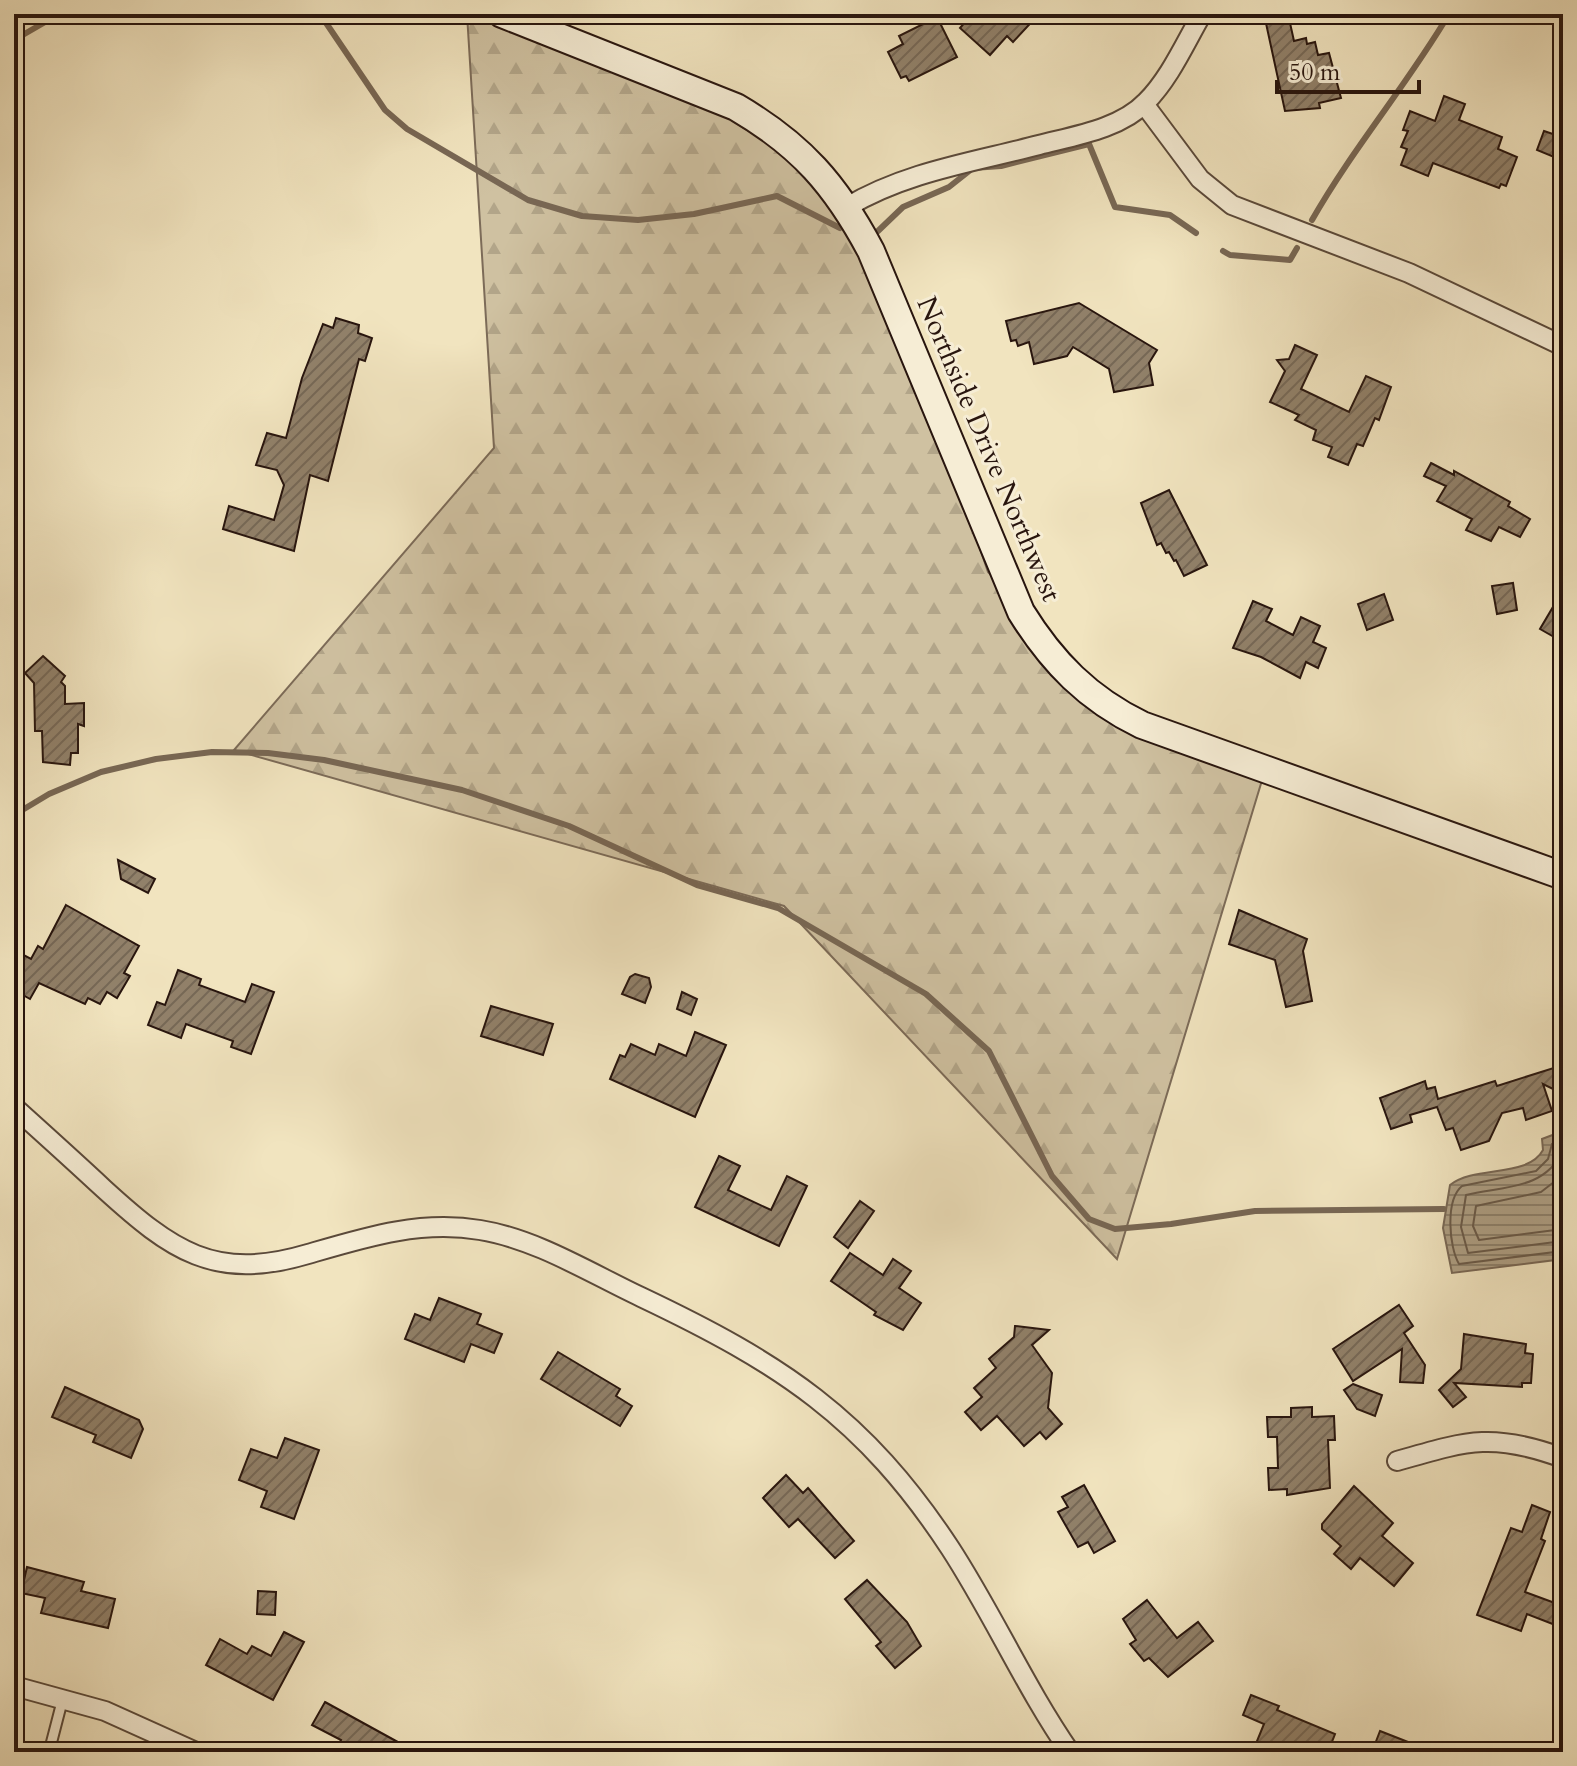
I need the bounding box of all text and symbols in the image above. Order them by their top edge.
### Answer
scale bar [1277,44,1419,94]
text: 50 m [1289,56,1341,89]
street label: Northside Drive Northwest [907,291,1071,607]

